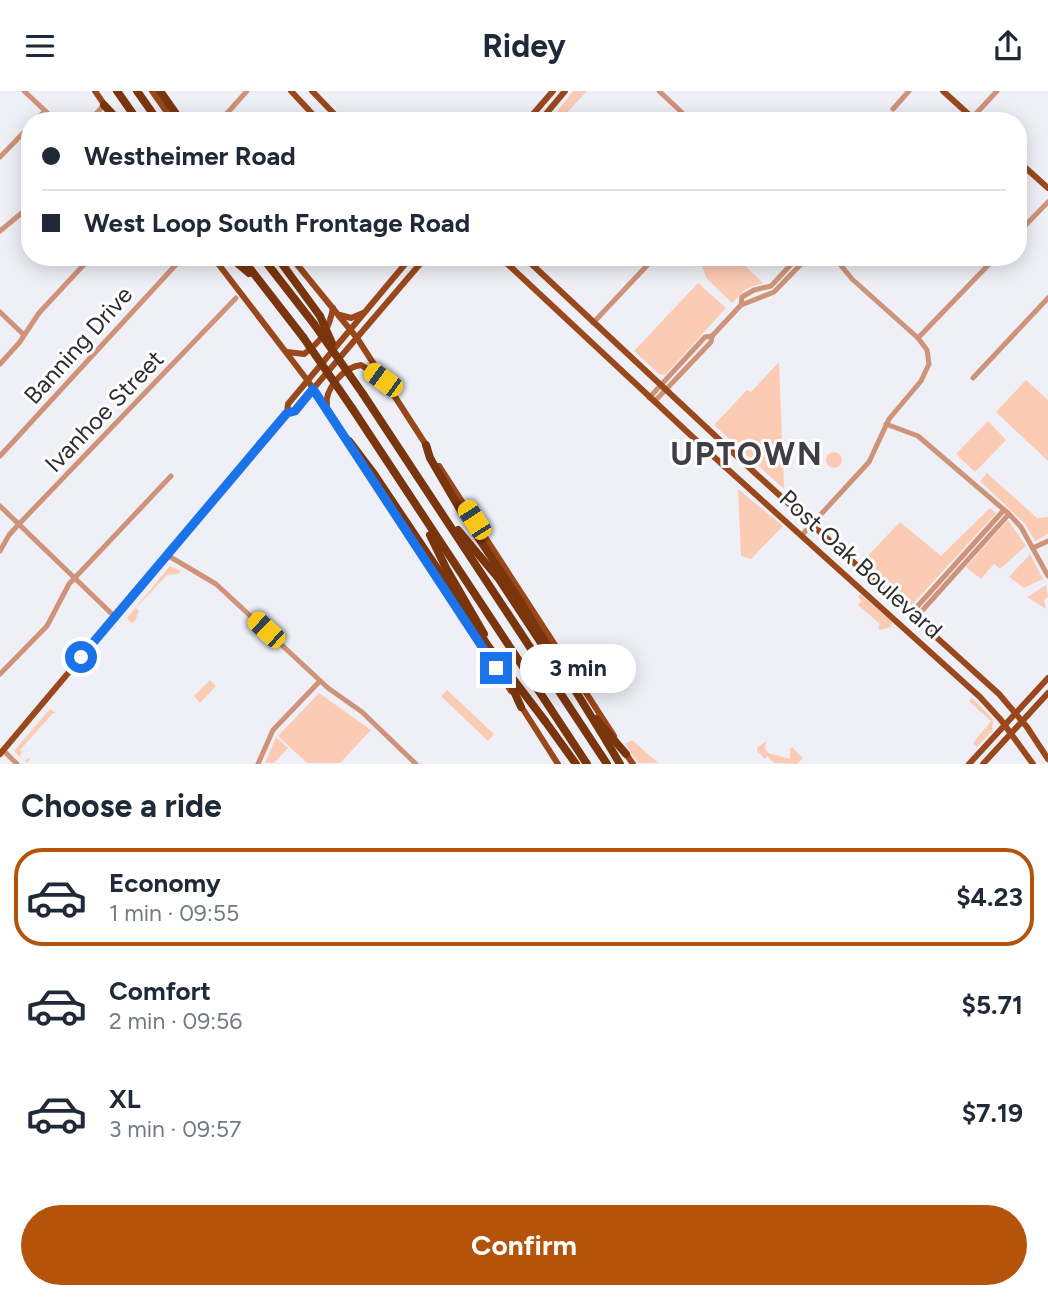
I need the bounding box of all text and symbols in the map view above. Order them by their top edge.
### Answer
icon: menu [21,27,59,65]
text: Ridey [482,27,566,65]
icon: share [989,27,1027,65]
text: Westheimer Road [84,140,296,172]
text: West Loop South Frontage Road [84,207,470,239]
street label: Banning Drive [18,280,138,410]
street label: Ivanhoe Street [39,344,169,478]
car [360,359,407,401]
district label: UPTOWN [670,435,824,473]
street label: Post Oak Boulevard [774,483,948,645]
car [454,497,495,543]
car [244,608,289,652]
route start [65,641,97,673]
callout: 3 min [520,643,636,693]
route end [480,652,512,684]
text: 3 min [549,654,607,682]
text: Choose a ride [21,787,222,825]
icon: car [25,866,88,929]
text: Economy [109,867,221,899]
text: $4.23 [956,881,1023,913]
text: 1 min · 09:55 [109,899,239,927]
icon: car [25,974,88,1037]
text: Comfort [109,975,211,1007]
text: $5.71 [962,989,1023,1021]
text: 2 min · 09:56 [109,1007,242,1035]
icon: car [25,1082,88,1145]
text: XL [109,1083,141,1115]
text: $7.19 [962,1097,1023,1129]
text: 3 min · 09:57 [109,1115,241,1143]
button: Confirm [21,1205,1027,1285]

